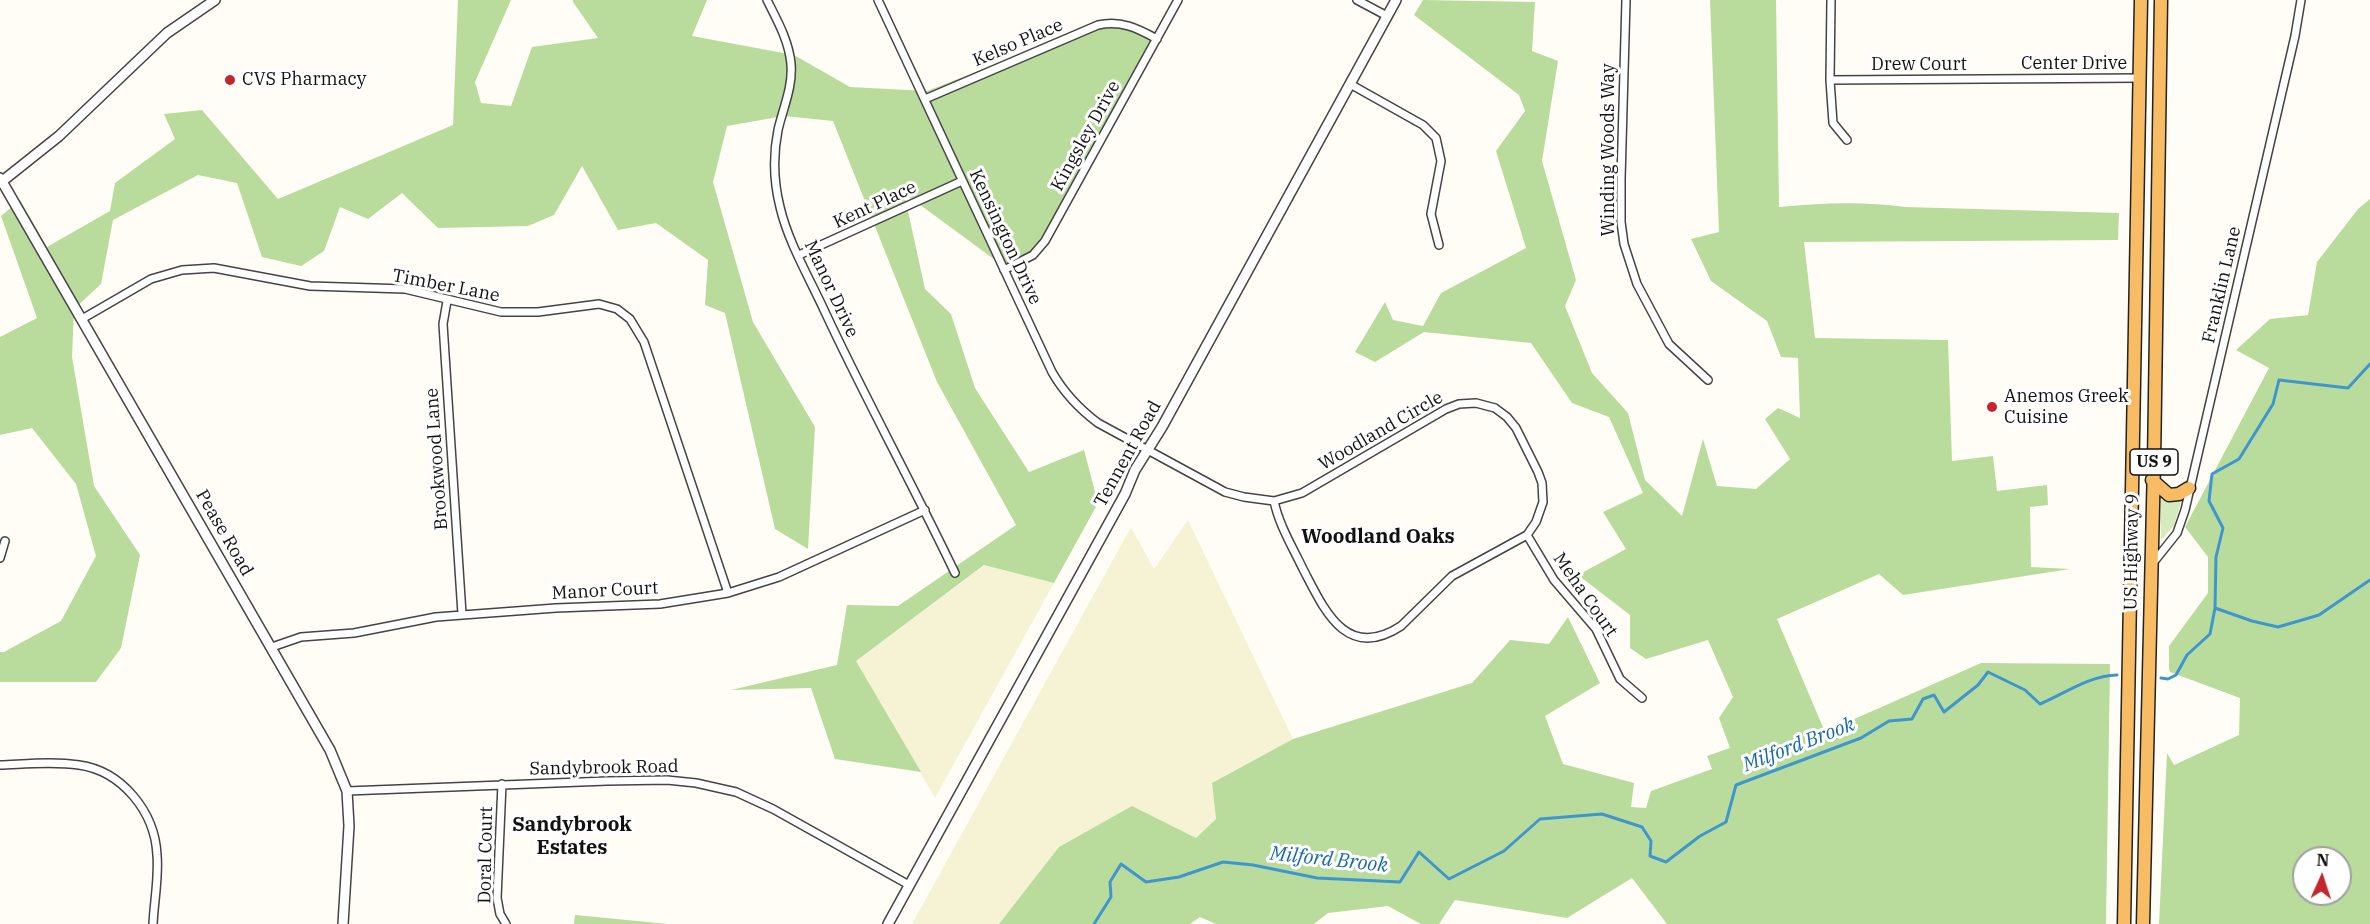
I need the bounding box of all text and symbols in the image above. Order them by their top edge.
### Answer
street label: Kelso Place [970,14,1066,72]
street label: Center Drive [2021,53,2127,75]
street label: Drew Court [1871,54,1967,76]
street label: Winding Woods Way [1598,63,1620,237]
place label: CVS Pharmacy [242,69,366,91]
marker: CVS Pharmacy [223,73,237,87]
street label: Kingsley Drive [1047,77,1125,195]
street label: Kensington Drive [964,166,1046,308]
street label: Kent Place [830,176,920,234]
street label: Franklin Lane [2198,225,2246,345]
street label: Manor Drive [799,237,863,341]
street label: Timber Lane [390,265,502,307]
place label: Anemos Greek Cuisine [2004,386,2129,428]
street label: Brookwood Lane [421,387,453,531]
street label: Woodland Circle [1315,387,1447,475]
street label: Tennent Road [1090,397,1166,511]
marker: Anemos Greek Cuisine [1985,400,1999,414]
road number: US 9 [2130,449,2178,475]
street label: Pease Road [191,486,257,580]
street label: US Highway 9 [2120,493,2144,611]
district label: Woodland Oaks [1301,525,1455,549]
street label: Meha Court [1548,549,1622,641]
street label: Manor Court [551,577,659,605]
water label: Milford Brook [1740,713,1858,777]
street label: Sandybrook Road [529,756,679,780]
street label: Doral Court [474,806,498,904]
district label: Sandybrook Estates [512,813,632,860]
water label: Milford Brook [1269,842,1389,878]
north arrow [2292,846,2352,906]
text: N [2316,850,2330,870]

